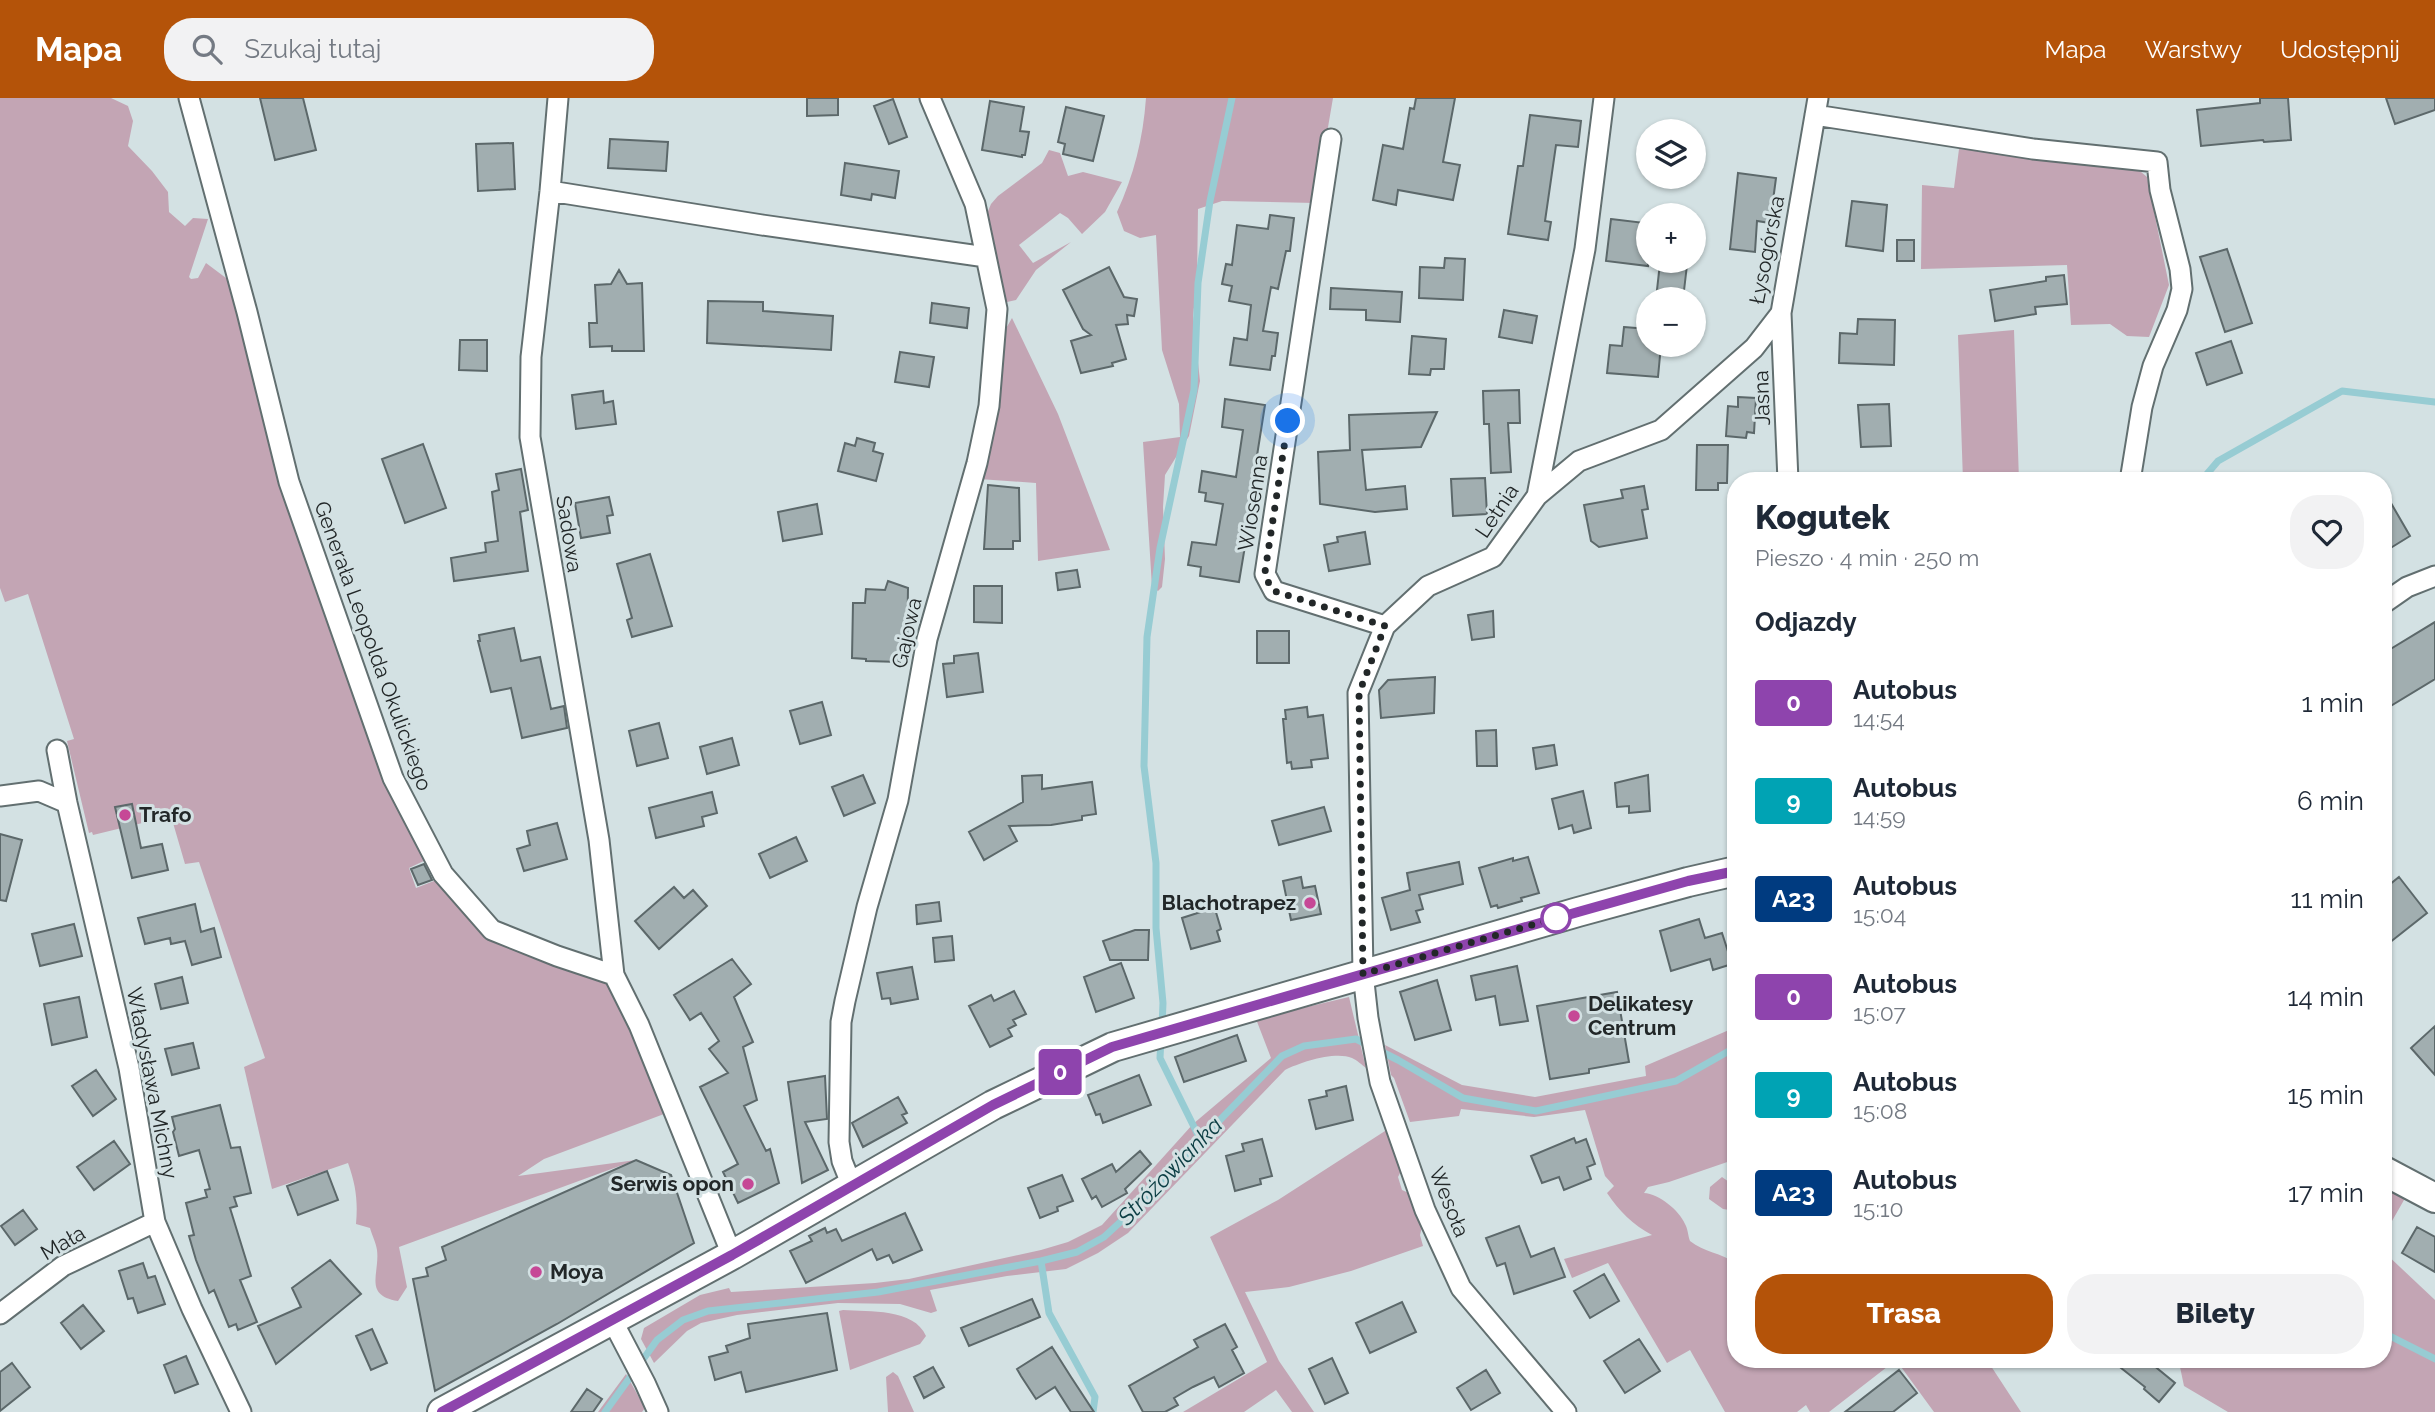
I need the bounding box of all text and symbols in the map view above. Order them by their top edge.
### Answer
search box [164,18,654,81]
text: Mapa [35,30,122,69]
icon: search [188,30,226,68]
text: Szukaj tutaj [244,34,381,64]
text: Mapa [2045,35,2106,64]
text: Warstwy [2144,35,2242,64]
text: Udostępnij [2280,35,2400,64]
map controls [1636,119,1706,357]
button: layers [1636,119,1706,189]
street label: Łysogórska [1744,194,1789,306]
button: + [1636,203,1706,273]
button: − [1636,287,1706,357]
street label: Jasna [1748,370,1775,426]
your location [1270,403,1305,438]
street label: Wiosenna [1233,453,1272,553]
street label: Letnia [1470,479,1524,542]
street label: Sadowa [551,494,588,574]
button: heart [2290,495,2364,569]
street label: Generała Leopolda Okulickiego [309,498,438,794]
text: Kogutek [1755,498,1890,537]
text: Pieszo · 4 min · 250 m [1755,544,1979,571]
street label: Gajowa [886,595,927,671]
text: Odjazdy [1755,607,1857,637]
text: Autobus [1853,675,1957,705]
text: 0 [1786,688,1801,717]
text: 1 min [2302,688,2364,718]
text: 14:54 [1853,705,1905,732]
text: Autobus [1853,773,1957,803]
text: 9 [1786,786,1801,815]
text: 6 min [2297,786,2364,816]
place label: Trafo [139,802,192,827]
text: 14:59 [1853,803,1906,830]
marker: Trafo [117,807,133,823]
text: Autobus [1853,871,1957,901]
text: A23 [1772,884,1815,913]
text: 11 min [2290,884,2364,914]
place label: Blachotrapez [1162,890,1296,915]
marker: Blachotrapez [1302,895,1318,911]
text: 15:04 [1853,901,1906,928]
unlabelled marker [1541,903,1571,933]
text: Autobus [1853,969,1957,999]
text: 0 [1786,982,1801,1011]
text: 14 min [2287,982,2364,1012]
street label: Władysława Michny [122,985,183,1181]
place label: Delikatesy Centrum [1588,991,1694,1040]
text: 15:07 [1853,999,1906,1026]
marker: Delikatesy Centrum [1566,1008,1582,1024]
line badge: 0 [1037,1049,1083,1095]
text: 0 [1053,1057,1067,1086]
text: Autobus [1853,1067,1957,1097]
text: 9 [1786,1080,1801,1109]
text: 15 min [2287,1080,2364,1110]
text: 15:08 [1853,1097,1907,1124]
water label: Stróżowianka [1111,1111,1228,1231]
street label: Wesoła [1424,1163,1475,1240]
text: Autobus [1853,1165,1957,1195]
place label: Serwis opon [611,1171,734,1196]
marker: Serwis opon [740,1176,756,1192]
text: A23 [1772,1178,1815,1207]
text: 17 min [2288,1178,2364,1208]
text: 15:10 [1853,1195,1904,1222]
street label: Mała [36,1220,90,1265]
place label: Moya [550,1259,604,1284]
marker: Moya [528,1264,544,1280]
button: Trasa [1755,1274,2053,1354]
button: Bilety [2067,1274,2364,1354]

